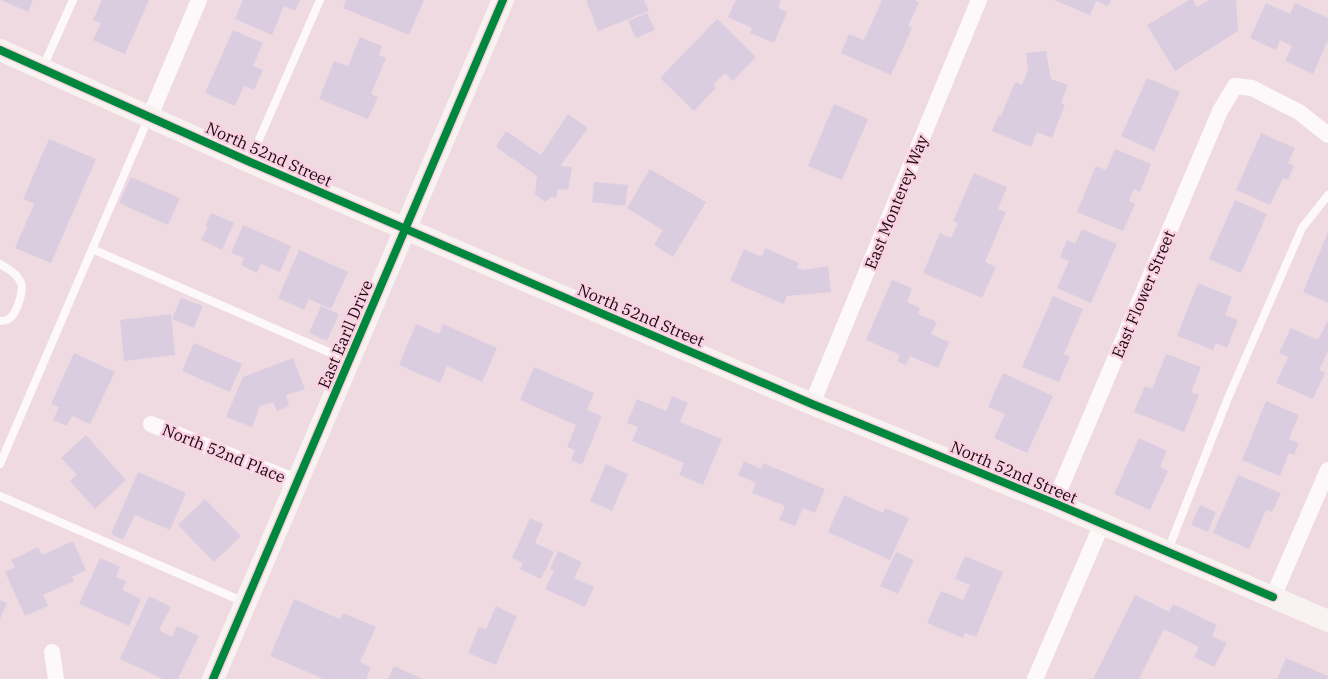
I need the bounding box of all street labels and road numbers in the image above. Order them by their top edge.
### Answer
street label: North 52nd Street [203,117,335,191]
street label: East Monterey Way [860,132,932,272]
street label: East Flower Street [1107,227,1179,361]
street label: East Earll Drive [313,277,377,391]
street label: North 52nd Street [575,279,708,351]
street label: North 52nd Place [159,419,289,487]
street label: North 52nd Street [948,436,1081,508]

